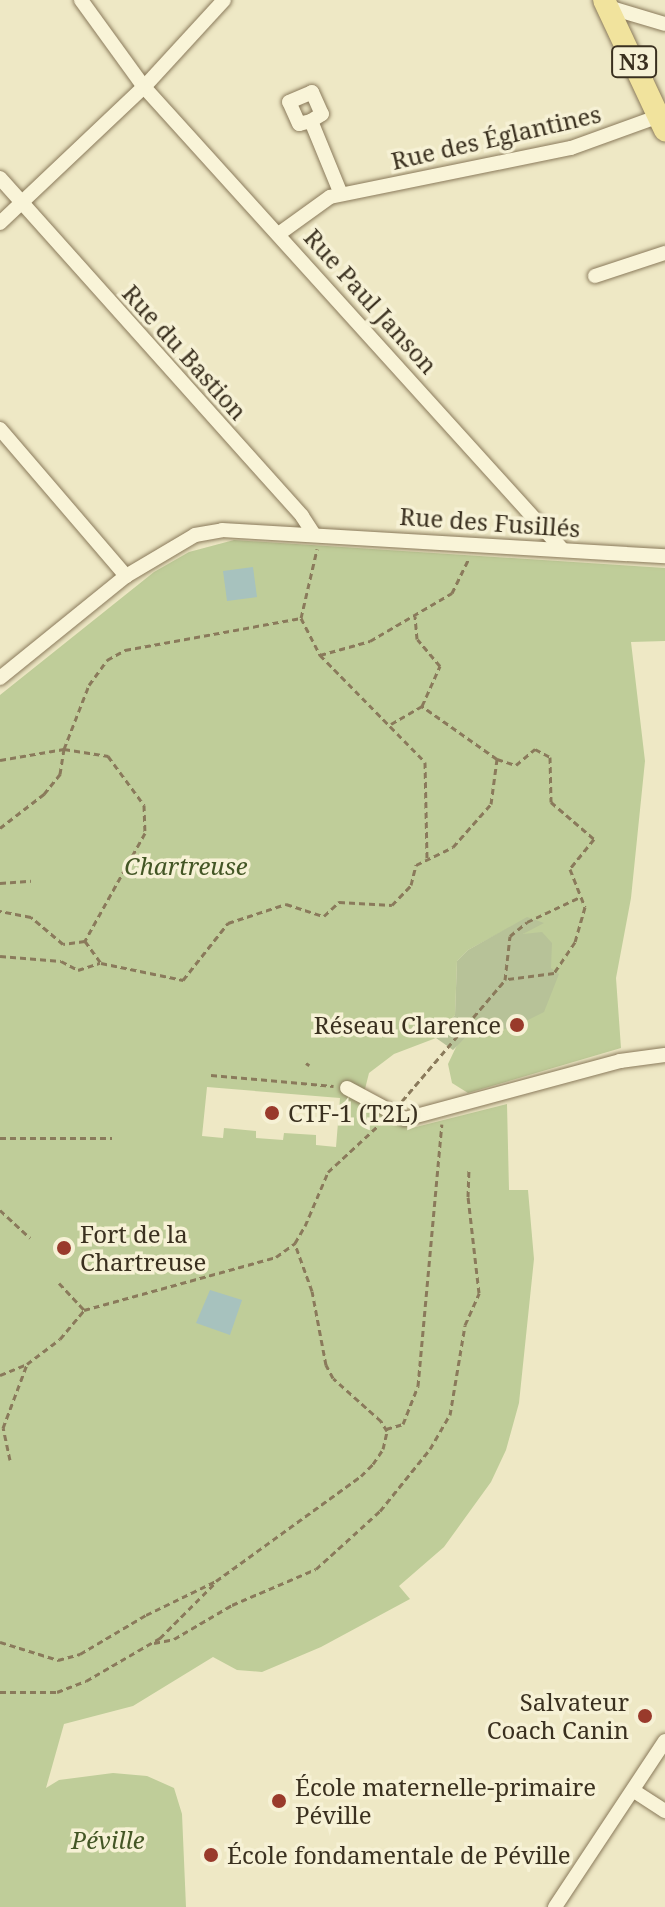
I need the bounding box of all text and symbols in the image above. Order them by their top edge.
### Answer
road number: N3 [610,44,658,80]
street label: Rue des Églantines [388,99,604,175]
street label: Rue Paul Janson [299,223,443,379]
street label: Rue du Bastion [117,279,253,425]
street label: Rue des Fusillés [399,501,581,543]
park label: Chartreuse [124,852,248,880]
place label: Réseau Clarence [314,1011,501,1039]
marker: Réseau Clarence [508,1016,526,1034]
place label: CTF-1 (T2L) [288,1099,418,1127]
marker: CTF-1 (T2L) [263,1104,281,1122]
place label: Fort de la Chartreuse [80,1220,206,1276]
marker: Fort de la Chartreuse [55,1239,73,1257]
place label: Salvateur Coach Canin [487,1688,629,1744]
marker: Salvateur Coach Canin [636,1707,654,1725]
place label: École maternelle-primaire Péville [295,1773,596,1829]
marker: École maternelle-primaire Péville [270,1792,288,1810]
park label: Péville [71,1826,145,1854]
place label: École fondamentale de Péville [227,1841,570,1869]
marker: École fondamentale de Péville [202,1846,220,1864]

